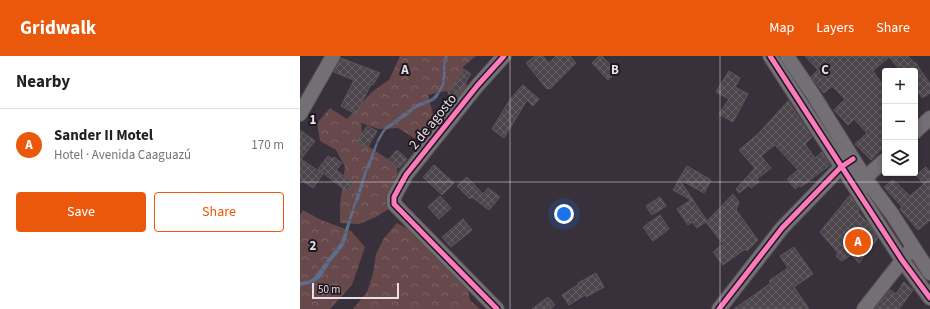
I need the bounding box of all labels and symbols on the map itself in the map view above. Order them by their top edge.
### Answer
text: A [400,61,409,79]
text: B [611,61,619,79]
text: C [821,61,829,79]
street label: 2 de agosto [404,90,462,154]
text: 1 [310,111,317,129]
your location [554,204,574,224]
pin: A [845,227,871,257]
text: 2 [310,237,317,255]
scale bar [312,281,399,300]

